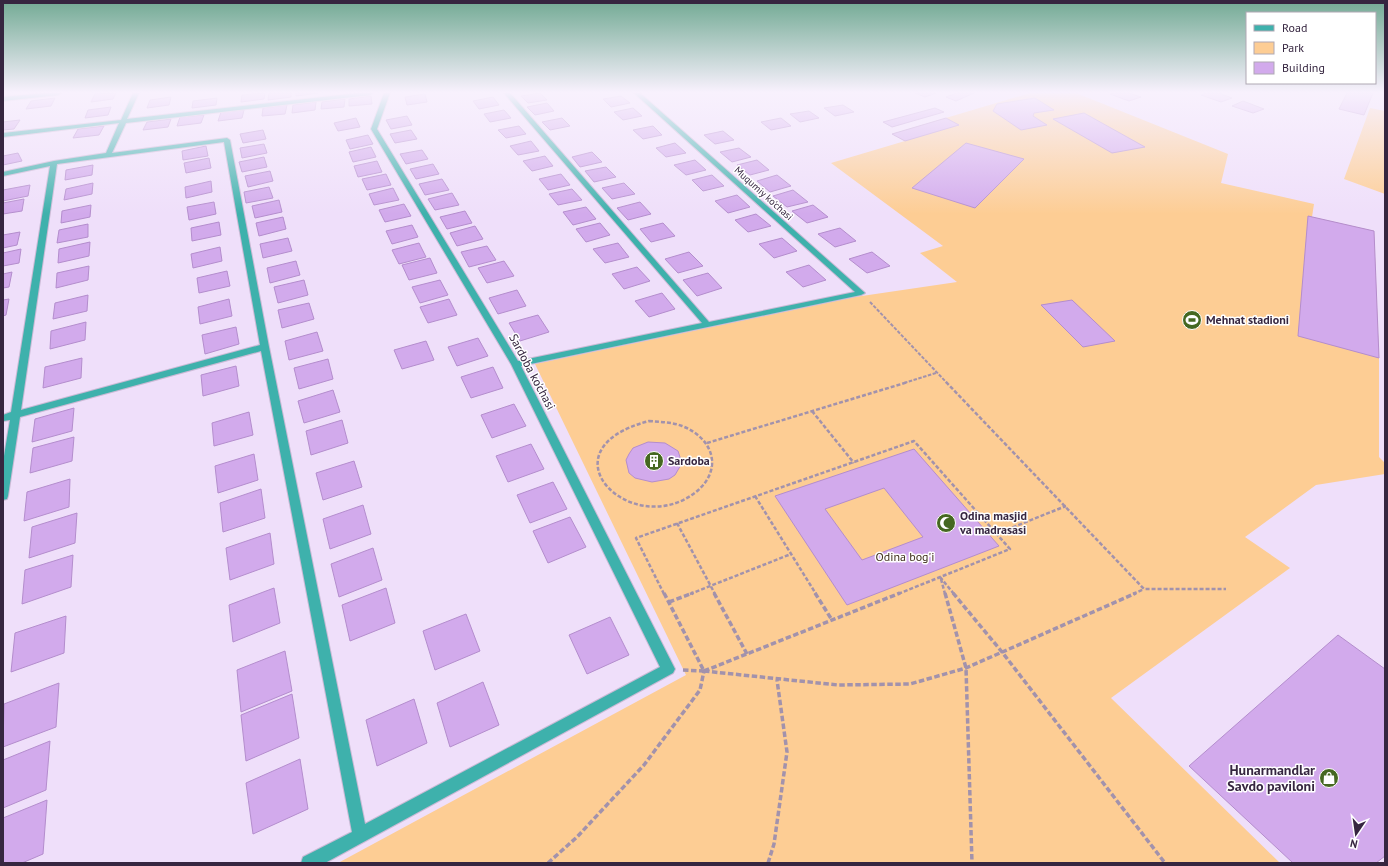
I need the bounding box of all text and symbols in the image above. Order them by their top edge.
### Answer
legend [1246,12,1376,84]
text: Road [1282,20,1307,35]
text: Park [1282,40,1304,55]
text: Building [1282,60,1325,75]
street label: Muqumiy ko'chasi [732,164,796,223]
sports icon: Mehnat stadioni [1181,309,1203,331]
place label: Mehnat stadioni [1206,312,1289,327]
street label: Sardoba ko'chasi [506,331,559,412]
building icon: Sardoba [643,450,665,472]
place label: Sardoba [668,453,710,468]
place label: Odina masjid va madrasasi [959,508,1027,537]
mosque icon: Odina masjid va madrasasi [935,512,957,534]
park label: Odina bog'i [876,549,934,564]
place label: Hunarmandlar Savdo paviloni [1227,761,1315,795]
shop icon: Hunarmandlar Savdo paviloni [1318,767,1340,789]
north arrow [1336,814,1376,854]
text: N [1349,836,1359,851]

